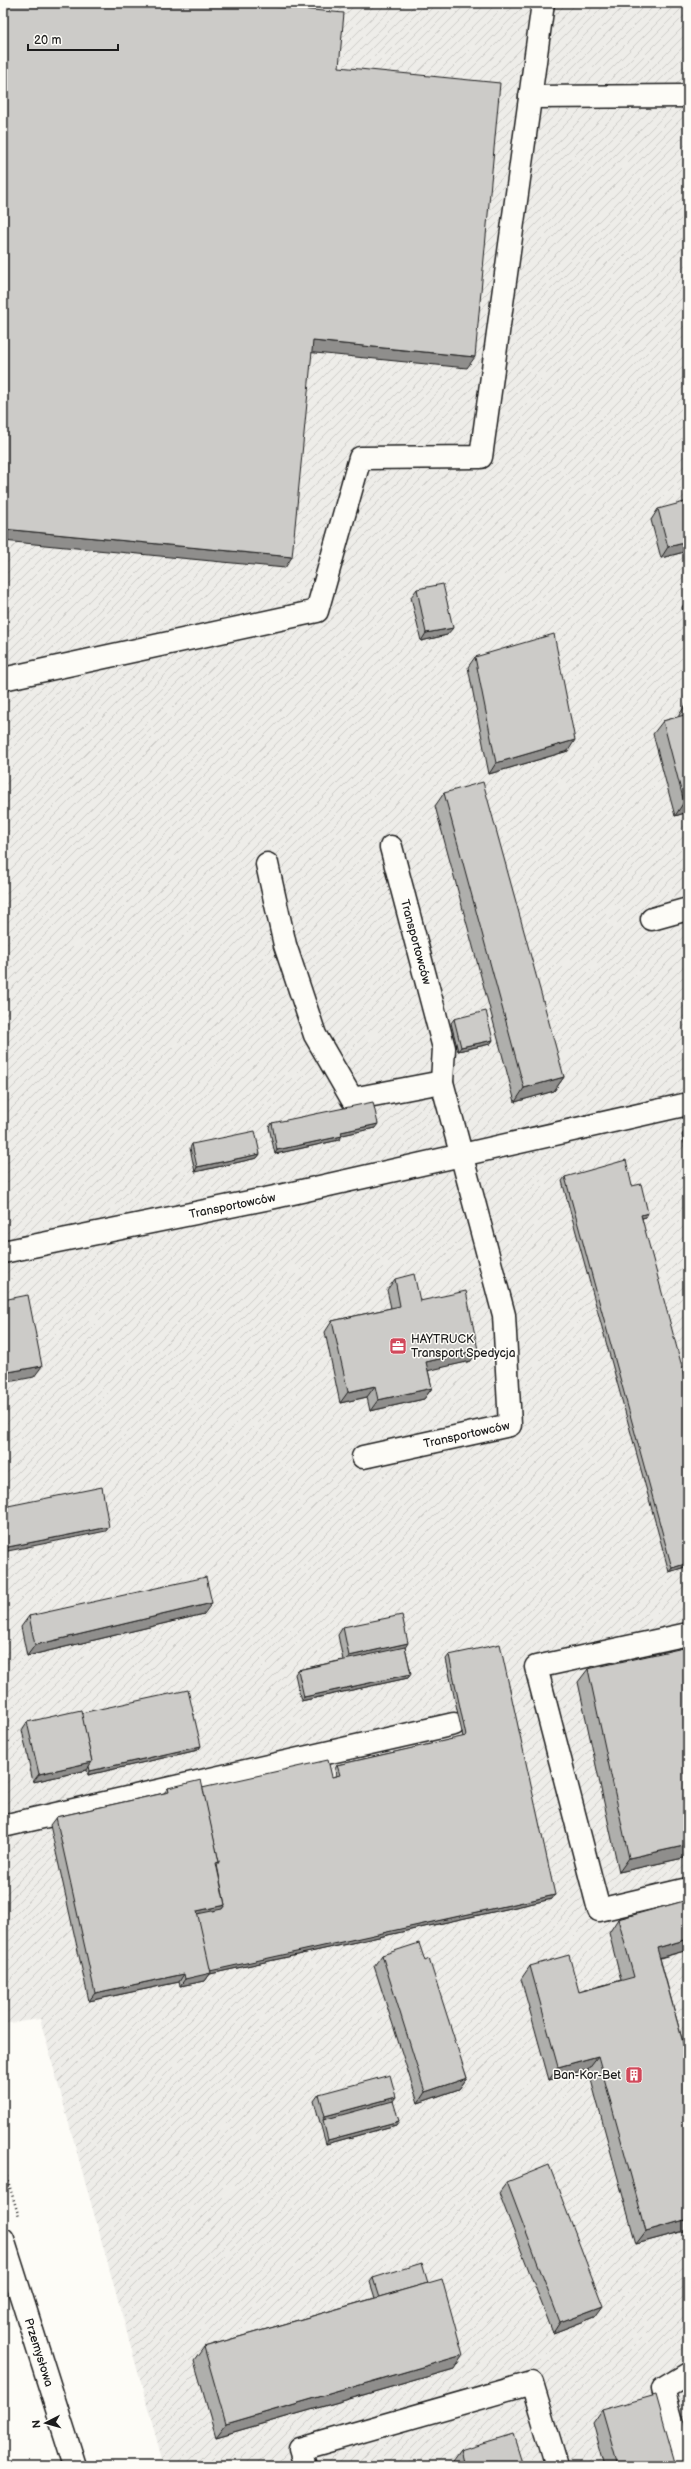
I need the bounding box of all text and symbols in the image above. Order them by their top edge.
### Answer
scale bar [28,26,118,52]
text: 20 m [34,33,61,48]
street label: Transportowców [397,898,434,986]
street label: Transportowców [188,1190,277,1222]
place label: HAYTRUCK Transport Spedycja [411,1332,516,1361]
office icon: HAYTRUCK Transport Spedycja [388,1336,408,1356]
street label: Transportowców [422,1418,511,1452]
building icon: Ban-Kor-Bet [624,2065,644,2085]
place label: Ban-Kor-Bet [553,2068,621,2083]
street label: Przemysłowa [21,2316,56,2389]
north arrow [26,2403,66,2443]
text: N [30,2419,43,2429]

